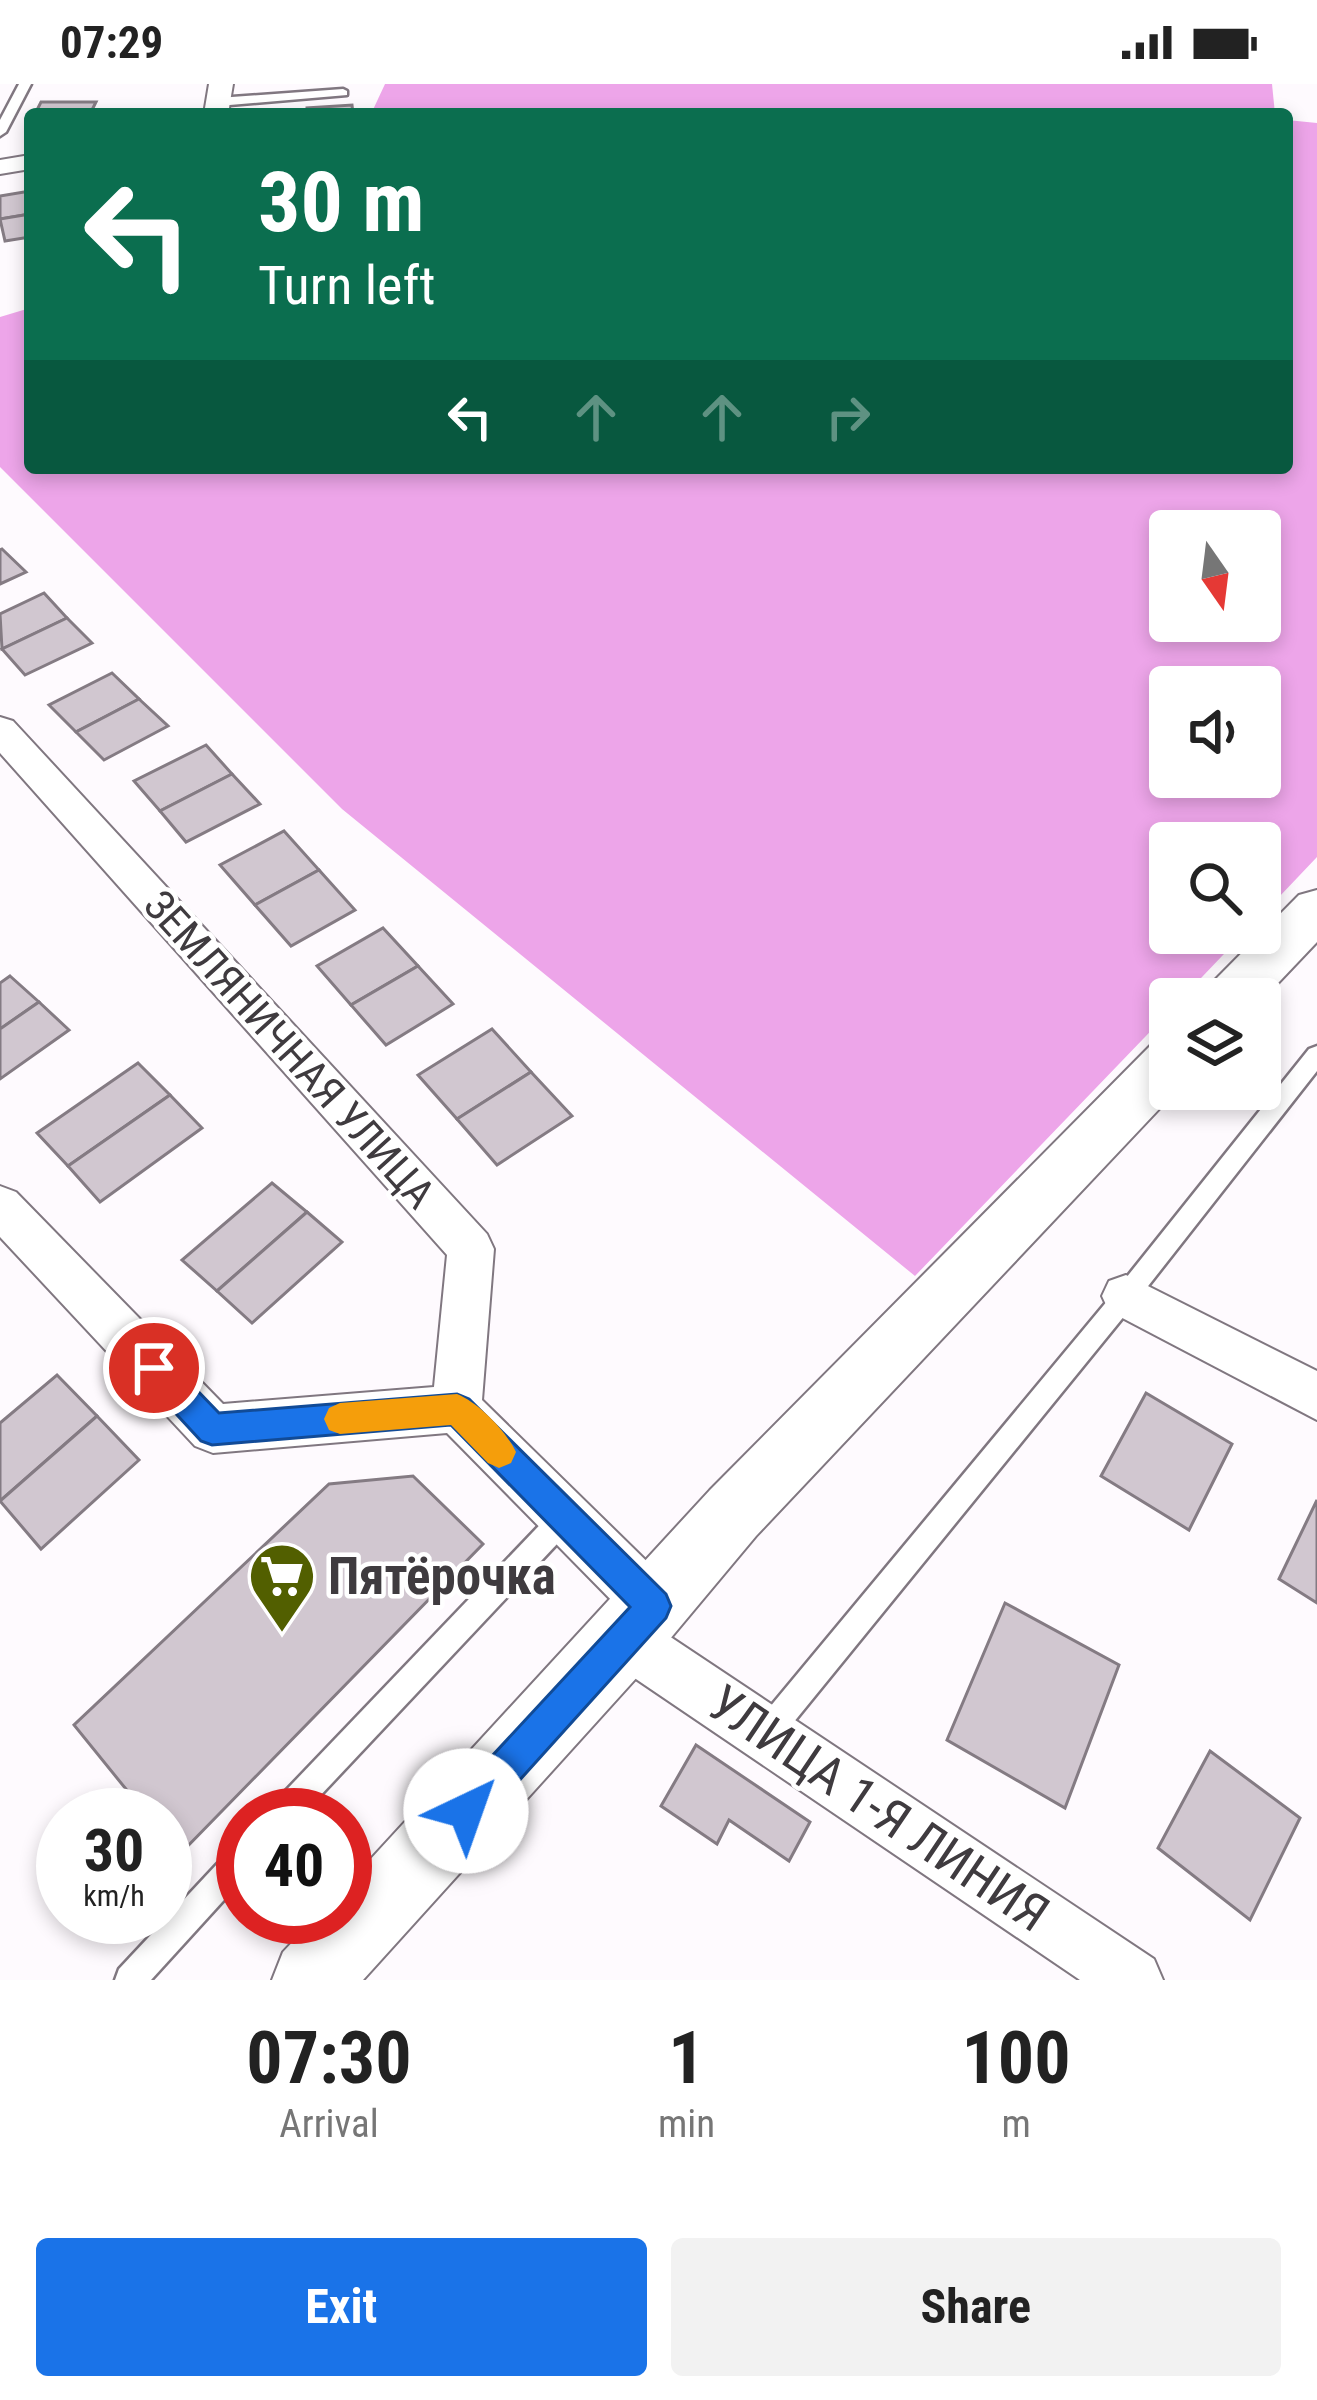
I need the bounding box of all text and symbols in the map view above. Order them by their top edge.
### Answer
text: 07:29 [60,16,163,69]
text: 30 m [258,153,425,252]
icon: left [60,156,216,312]
text: Turn left [258,254,435,317]
icon: left [437,384,503,450]
icon: ahead [563,384,629,450]
icon: ahead [689,384,755,450]
icon: right [815,384,881,450]
north arrow [1149,510,1281,642]
map controls [1149,510,1281,1110]
button: sound [1149,666,1281,798]
button: search [1149,822,1281,954]
street label: ЗЕМЛЯНИЧНАЯ УЛИЦА [134,881,445,1218]
button: layers [1149,978,1281,1110]
pin [103,1317,205,1419]
icon: arrive [121,1335,187,1401]
supermarket icon: Пятёрочка [247,1541,317,1635]
place label: Пятёрочка [328,1547,556,1606]
street label: УЛИЦА 1-Я ЛИНИЯ [698,1673,1060,1944]
position arrow [403,1748,529,1874]
speed limit sign: 40 [216,1788,372,1944]
text: 30 [84,1815,144,1886]
text: km/h [83,1878,145,1913]
text: 07:30 [246,2016,412,2101]
text: 1 [668,2016,705,2101]
text: 100 [961,2016,1071,2101]
text: Arrival [279,2101,379,2147]
text: min [658,2101,715,2147]
text: m [1001,2101,1031,2147]
button: Exit [36,2238,647,2376]
button: Share [671,2238,1281,2376]

